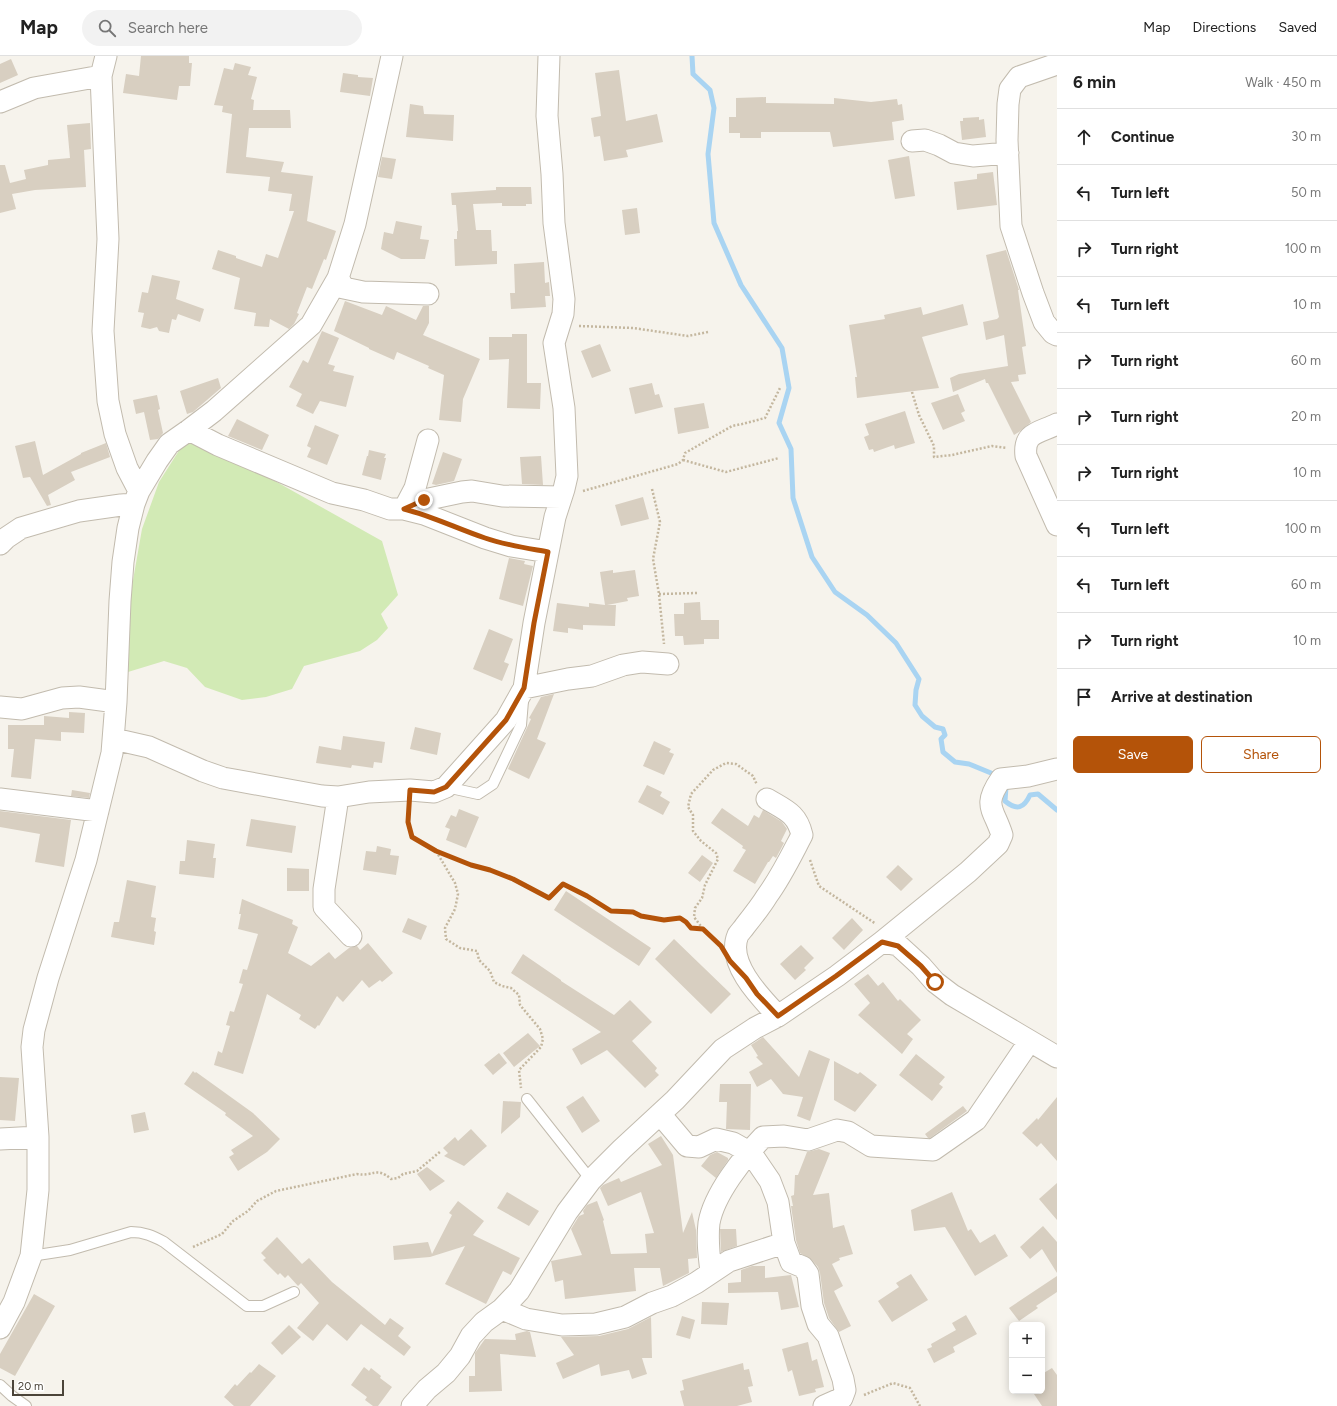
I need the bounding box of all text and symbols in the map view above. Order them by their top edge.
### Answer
search box [82,10,362,46]
text: Map [20,16,58,39]
icon: search [96,17,118,39]
text: Search here [128,19,208,37]
text: Map [1143,19,1171,36]
text: Directions [1193,19,1256,36]
text: Saved [1278,19,1317,36]
text: 6 min [1073,72,1116,92]
text: Walk · 450 m [1245,75,1321,90]
icon: ahead [1073,126,1095,148]
text: Continue [1111,128,1174,146]
text: 30 m [1291,129,1321,144]
icon: left [1073,182,1095,204]
text: Turn left [1111,184,1169,202]
text: 50 m [1291,185,1321,200]
icon: right [1073,238,1095,260]
text: Turn right [1111,240,1179,258]
text: 100 m [1285,241,1321,256]
icon: left [1073,294,1095,316]
text: Turn left [1111,296,1169,314]
text: 10 m [1293,297,1321,312]
icon: right [1073,350,1095,372]
text: Turn right [1111,352,1179,370]
text: 60 m [1291,353,1321,368]
icon: right [1073,406,1095,428]
text: Turn right [1111,408,1179,426]
text: 20 m [1291,409,1321,424]
icon: right [1073,462,1095,484]
text: Turn right [1111,464,1179,482]
text: 10 m [1293,465,1321,480]
route end [415,491,433,509]
icon: left [1073,518,1095,540]
text: Turn left [1111,520,1169,538]
text: 100 m [1285,521,1321,536]
icon: left [1073,574,1095,596]
text: Turn left [1111,576,1169,594]
text: 60 m [1291,577,1321,592]
icon: right [1073,630,1095,652]
text: Turn right [1111,632,1179,650]
text: 10 m [1293,633,1321,648]
icon: arrive [1073,686,1095,708]
text: Arrive at destination [1111,688,1252,706]
button: Save [1073,736,1193,773]
button: Share [1201,736,1321,773]
route start [926,973,944,991]
map controls [1009,1322,1045,1394]
button: + [1009,1322,1045,1358]
button: − [1009,1358,1045,1394]
scale bar [12,1378,64,1397]
text: 20 m [18,1380,43,1393]

